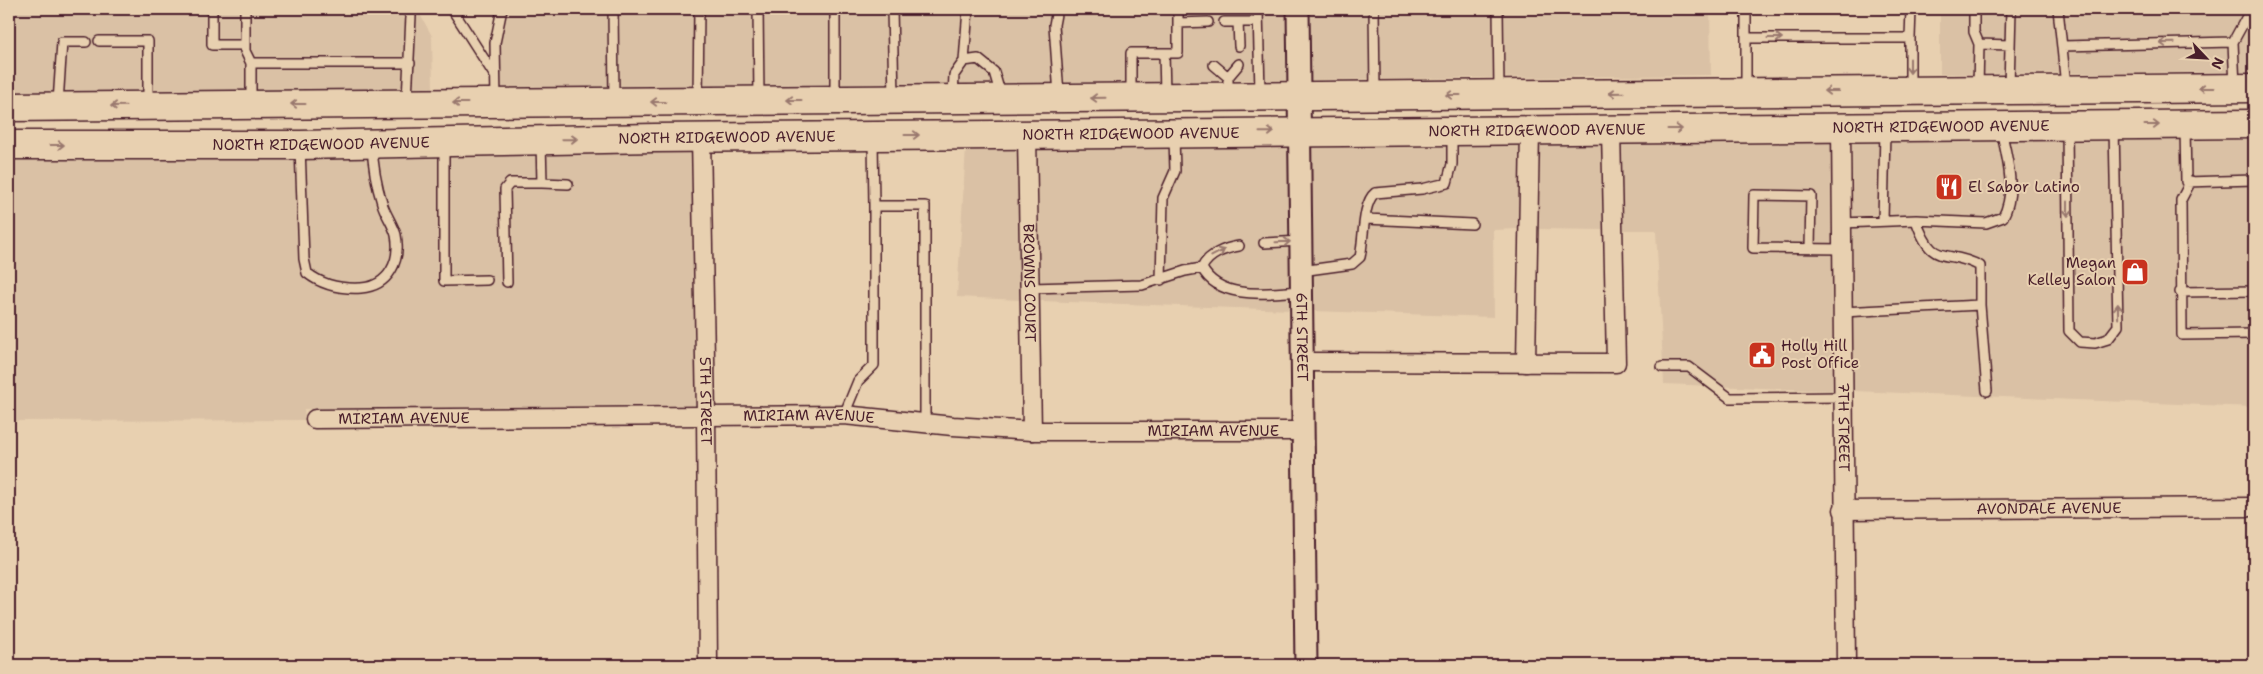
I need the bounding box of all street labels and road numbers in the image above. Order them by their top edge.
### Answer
street label: NORTH RIDGEWOOD AVENUE [1832,116,2050,138]
street label: NORTH RIDGEWOOD AVENUE [1428,119,1646,141]
street label: NORTH RIDGEWOOD AVENUE [1022,123,1240,145]
street label: NORTH RIDGEWOOD AVENUE [618,126,836,149]
street label: NORTH RIDGEWOOD AVENUE [212,132,430,155]
street label: BROWNS COURT [1019,224,1040,342]
street label: 6TH STREET [1291,292,1313,382]
street label: 5TH STREET [695,356,716,445]
street label: 7TH STREET [1833,382,1854,472]
street label: MIRIAM AVENUE [743,405,876,428]
street label: MIRIAM AVENUE [338,408,470,429]
street label: MIRIAM AVENUE [1147,421,1279,441]
street label: AVONDALE AVENUE [1976,498,2122,519]

